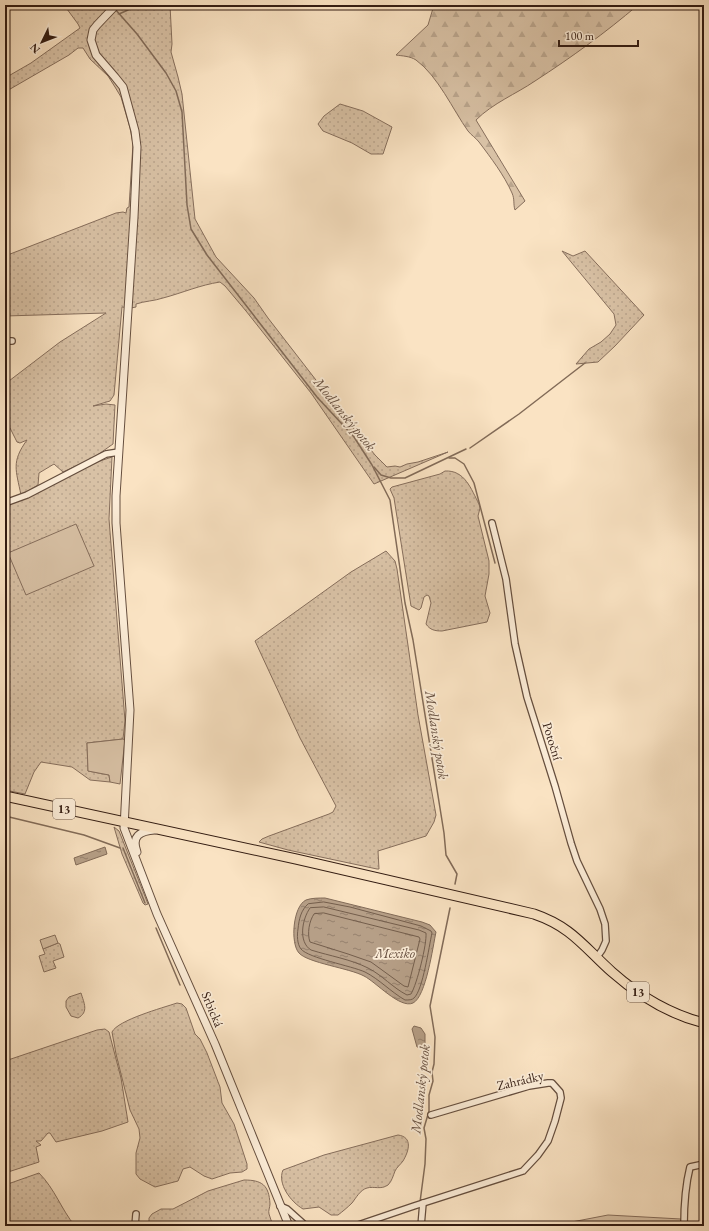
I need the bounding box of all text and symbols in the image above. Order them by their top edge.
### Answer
north arrow [22,22,62,62]
scale bar [559,22,638,48]
text: 100 m [565,28,595,44]
text: N [26,41,43,57]
water label: Modlanský potok [309,373,381,455]
water label: Modlanský potok [421,688,453,781]
street label: Potoční [539,720,567,763]
road number: 13 [53,799,75,819]
water label: Mexiko [374,944,416,962]
road number: 13 [627,982,649,1002]
street label: Srbická [198,989,228,1030]
water label: Modlanský potok [406,1043,434,1136]
street label: Zahrádky [495,1067,546,1094]

